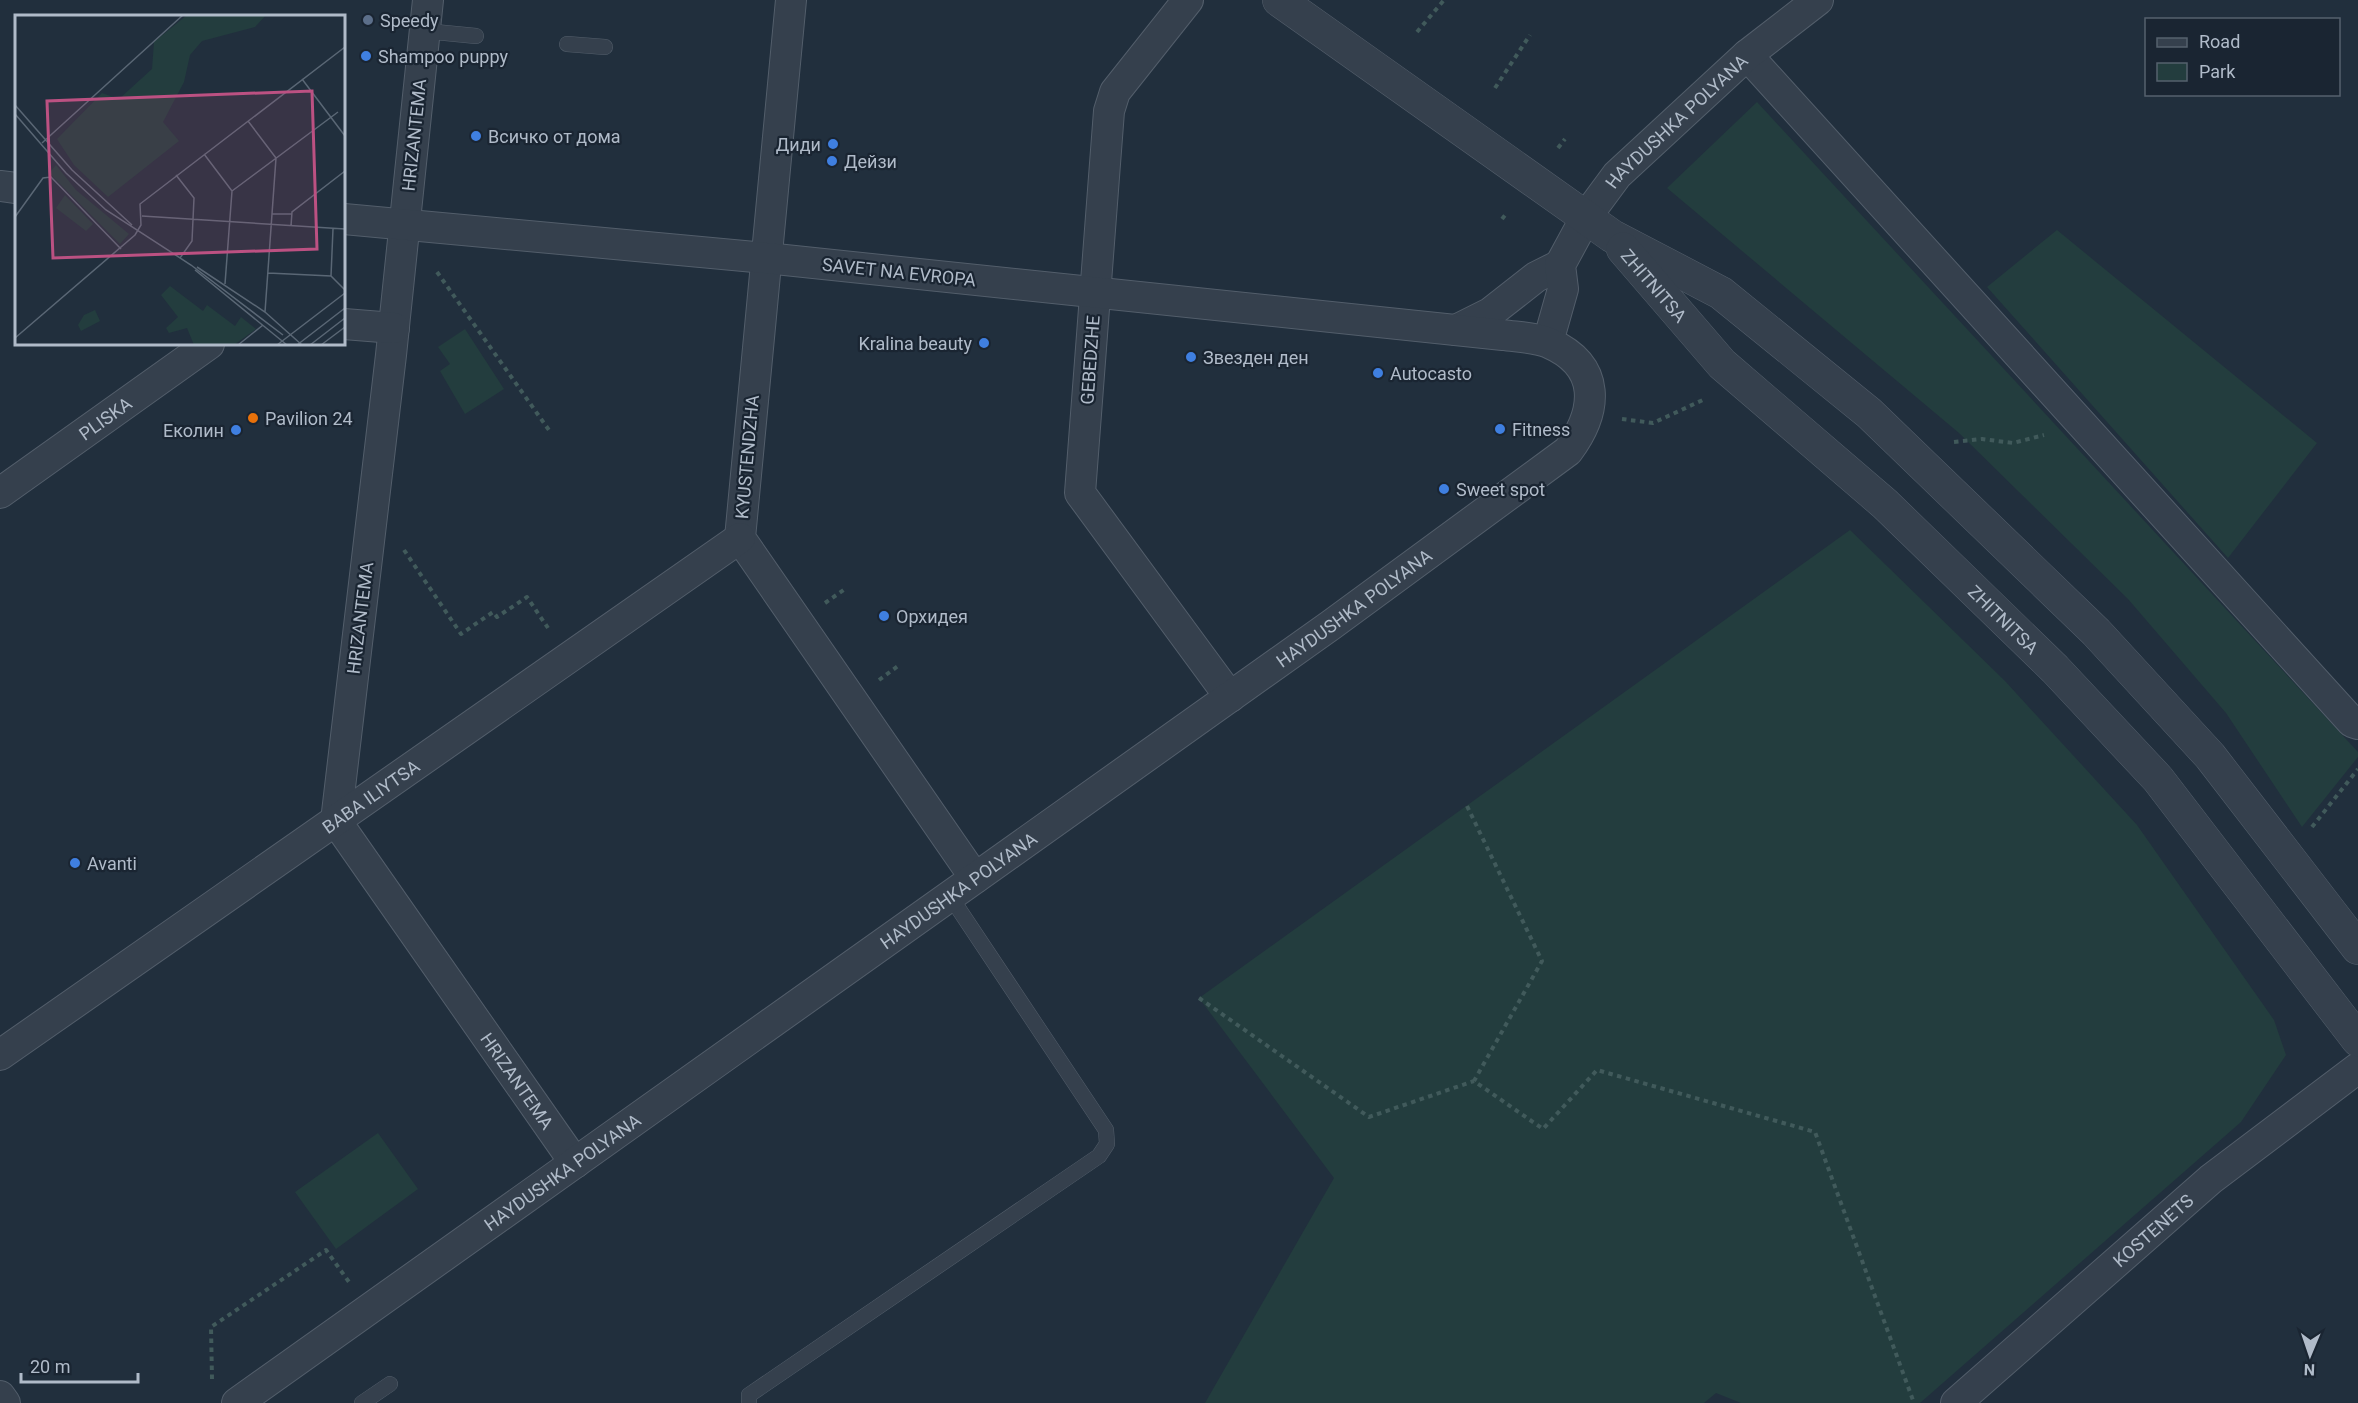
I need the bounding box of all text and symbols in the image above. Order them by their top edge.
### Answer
place label: Speedy [380,10,439,31]
marker: Speedy [361,13,375,27]
inset map [15,15,345,345]
legend [2145,18,2340,96]
text: Road [2199,31,2240,52]
place label: Shampoo puppy [378,46,508,67]
marker: Shampoo puppy [359,49,373,63]
street label: HAYDUSHKA POLYANA [1600,49,1752,192]
text: Park [2199,61,2236,82]
street label: HRIZANTEMA [398,78,430,192]
place label: Всичко от дома [488,126,621,147]
marker: Всичко от дома [469,129,483,143]
place label: Диди [776,134,821,155]
marker: Диди [826,137,840,151]
place label: Дейзи [844,151,897,172]
marker: Дейзи [825,154,839,168]
street label: ZHITNITSA [1617,245,1692,326]
street label: SAVET NA EVROPA [821,253,977,291]
street label: GEBEDZHE [1076,315,1104,405]
place label: Kralina beauty [858,333,972,354]
marker: Kralina beauty [977,336,991,350]
place label: Звезден ден [1203,347,1309,368]
marker: Звезден ден [1184,350,1198,364]
place label: Autocasto [1390,363,1472,384]
marker: Autocasto [1371,366,1385,380]
street label: PLISKA [75,392,136,444]
street label: KYUSTENDZHA [731,394,763,520]
place label: Pavilion 24 [265,408,353,429]
marker: Pavilion 24 [246,411,260,425]
place label: Fitness [1512,419,1570,440]
place label: Еколин [163,420,224,441]
marker: Fitness [1493,422,1507,436]
marker: Еколин [229,423,243,437]
place label: Sweet spot [1456,479,1545,500]
marker: Sweet spot [1437,482,1451,496]
street label: HAYDUSHKA POLYANA [1272,544,1436,671]
street label: HRIZANTEMA [343,561,377,675]
street label: ZHITNITSA [1964,580,2043,658]
place label: Орхидея [896,606,968,627]
marker: Орхидея [877,609,891,623]
street label: BABA ILIYTSA [318,755,423,837]
street label: HAYDUSHKA POLYANA [876,827,1041,953]
place label: Avanti [87,853,137,874]
marker: Avanti [68,856,82,870]
street label: HRIZANTEMA [477,1029,559,1133]
street label: HAYDUSHKA POLYANA [480,1109,645,1235]
street label: KOSTENETS [2108,1189,2197,1271]
north arrow [2280,1325,2340,1385]
scale bar [21,1346,138,1384]
text: 20 m [30,1356,70,1377]
text: N [2304,1360,2315,1379]

